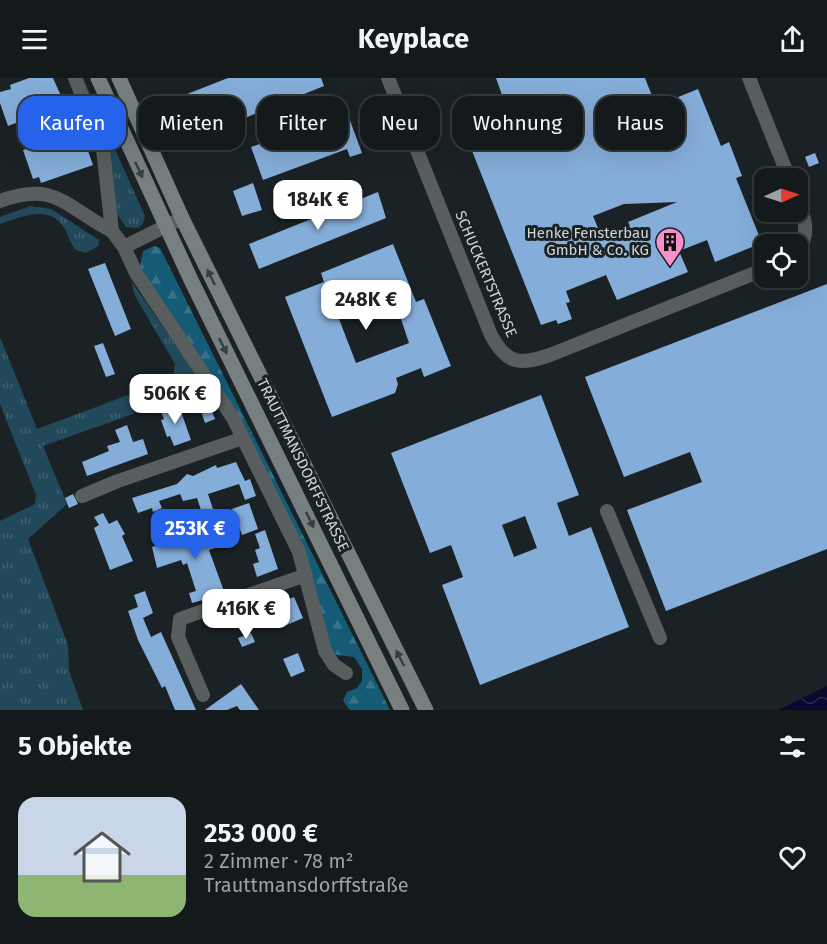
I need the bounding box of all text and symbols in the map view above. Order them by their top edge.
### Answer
icon: menu [18,23,51,56]
text: Keyplace [358,23,469,55]
icon: share [776,23,809,56]
chip: Kaufen [18,96,126,150]
chip: Mieten [138,96,245,150]
chip: Filter [257,96,348,150]
chip: Neu [360,96,440,150]
chip: Wohnung [452,96,583,150]
chip: Haus [595,96,685,150]
one-way arrow [134,161,144,179]
north arrow [754,168,808,222]
map controls [754,168,808,288]
pin: 184K € [269,180,367,231]
text: 184K € [287,187,349,211]
street label: SCHUCKERTSTRASSE [451,208,521,340]
place label: Henke Fensterbau GmbH & Co. KG [527,224,649,259]
building icon: Henke Fensterbau GmbH & Co. KG [654,226,686,268]
button: locate [754,234,808,288]
one-way arrow [206,268,216,286]
pin: 248K € [317,280,415,331]
text: 248K € [335,287,397,311]
one-way arrow [219,337,228,354]
pin: 506K € [126,374,224,425]
street label: TRAUTTMANSDORFFSTRASSE [253,376,353,554]
text: 506K € [144,381,206,405]
pin: 253K € [146,509,244,560]
one-way arrow [305,512,315,529]
text: 253K € [165,516,225,540]
pin: 416K € [197,589,295,640]
text: 416K € [216,596,276,620]
one-way arrow [395,649,405,666]
icon: filters [776,730,809,763]
text: 5 Objekte [18,731,132,762]
text: 253 000 € [204,818,318,849]
icon: home [66,821,138,893]
icon: heart [776,841,809,874]
text: 2 Zimmer · 78 m² [204,849,353,873]
text: Trauttmansdorffstraße [204,873,409,897]

